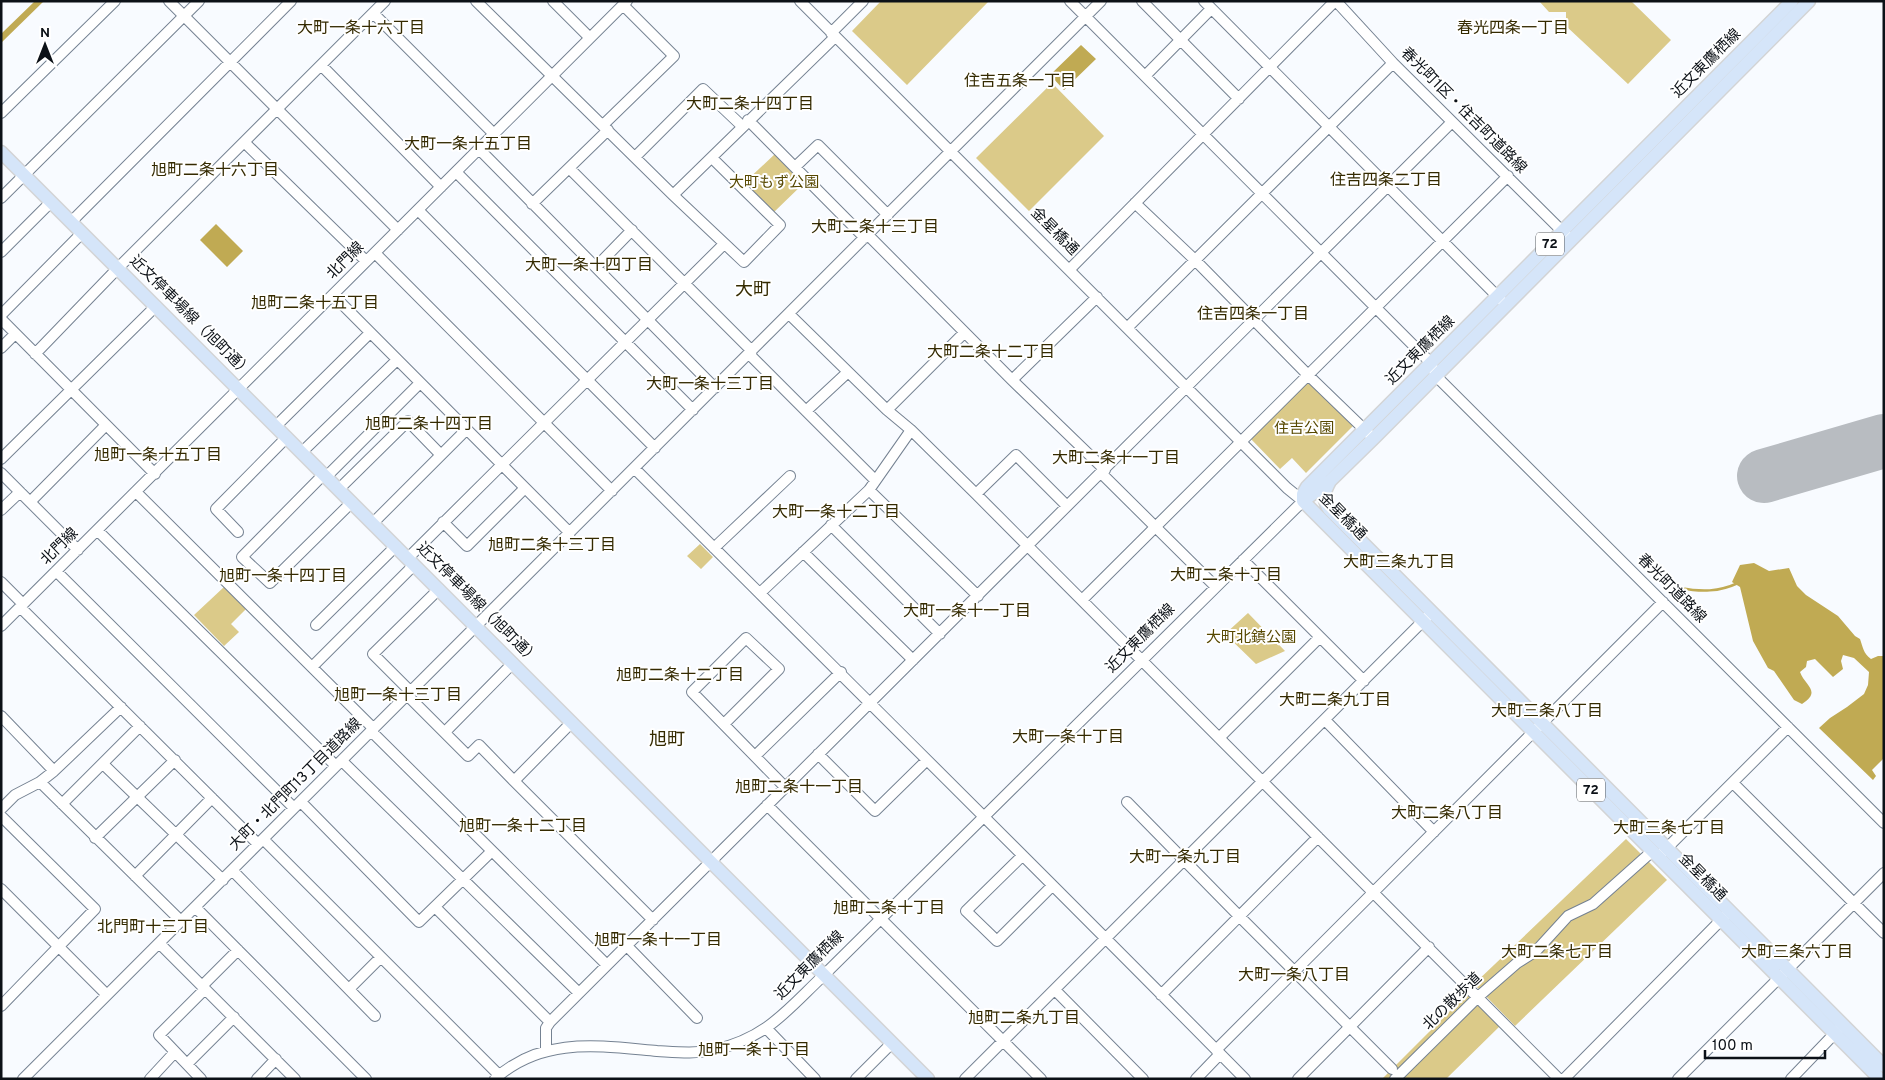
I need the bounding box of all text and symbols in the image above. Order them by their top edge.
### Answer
district label: 大町一条十六丁目 [297,19,425,39]
district label: 春光四条一丁目 [1457,19,1569,39]
north arrow [20,20,70,70]
text: N [40,25,50,42]
street label: 近文東鷹栖線 [1668,25,1746,103]
street label: 春光町1区・住吉町道路線 [1396,44,1530,178]
district label: 住吉五条一丁目 [964,72,1076,92]
district label: 大町二条十四丁目 [686,95,814,115]
district label: 大町一条十五丁目 [404,135,532,155]
district label: 旭町二条十六丁目 [151,161,279,181]
district label: 住吉四条二丁目 [1330,171,1442,191]
park label: 大町もず公園 [729,174,819,193]
street label: 金星橋通 [1026,204,1082,260]
district label: 大町二条十三丁目 [811,218,939,238]
road number: 72 [1536,232,1564,255]
street label: 北門線 [323,238,369,284]
street label: 近文停車場線（旭町通） [125,252,255,382]
district label: 大町一条十四丁目 [525,256,653,276]
district label: 大町 [735,279,771,302]
district label: 旭町二条十五丁目 [251,294,379,314]
district label: 住吉四条一丁目 [1197,305,1309,325]
street label: 近文東鷹栖線 [1382,312,1460,390]
district label: 大町二条十二丁目 [927,343,1055,363]
district label: 大町一条十三丁目 [646,375,774,395]
district label: 旭町二条十四丁目 [365,415,493,435]
park label: 住吉公園 [1274,420,1334,439]
district label: 旭町一条十五丁目 [94,446,222,466]
district label: 大町二条十一丁目 [1052,449,1180,469]
street label: 金星橋通 [1314,489,1370,545]
district label: 大町一条十二丁目 [772,503,900,523]
street label: 北門線 [37,524,83,569]
district label: 旭町二条十三丁目 [488,536,616,556]
street label: 近文停車場線（旭町通） [412,539,542,669]
street label: 春光町道路線 [1632,550,1710,628]
district label: 大町三条九丁目 [1343,553,1455,573]
district label: 大町二条十丁目 [1170,566,1282,586]
district label: 旭町一条十四丁目 [219,567,347,587]
street label: 近文東鷹栖線 [1102,600,1180,678]
district label: 大町一条十一丁目 [903,602,1031,622]
park label: 大町北鎮公園 [1206,628,1296,648]
district label: 旭町二条十二丁目 [616,666,744,686]
district label: 旭町一条十三丁目 [334,686,462,706]
district label: 大町二条九丁目 [1279,691,1391,711]
district label: 大町三条八丁目 [1491,702,1603,722]
street label: 大町・北門町13丁目道路線 [225,714,366,855]
district label: 大町一条十丁目 [1012,728,1124,748]
district label: 旭町 [649,729,685,752]
district label: 旭町二条十一丁目 [735,778,863,798]
road number: 72 [1577,778,1605,802]
district label: 大町二条八丁目 [1391,804,1503,824]
district label: 旭町一条十二丁目 [459,817,587,837]
district label: 大町三条七丁目 [1613,819,1725,839]
district label: 大町一条九丁目 [1129,848,1241,868]
street label: 金星橋通 [1674,850,1730,906]
district label: 旭町二条十丁目 [833,899,945,919]
district label: 北門町十三丁目 [97,918,209,938]
street label: 近文東鷹栖線 [771,927,849,1005]
district label: 旭町一条十一丁目 [594,931,722,951]
district label: 大町二条七丁目 [1501,943,1613,963]
district label: 大町三条六丁目 [1741,943,1853,963]
district label: 大町一条八丁目 [1238,966,1350,986]
street label: 北の散歩道 [1419,968,1487,1035]
district label: 旭町二条九丁目 [968,1009,1080,1029]
scale bar [1705,1028,1825,1060]
text: 100 m [1712,1037,1753,1056]
district label: 旭町一条十丁目 [698,1041,810,1061]

